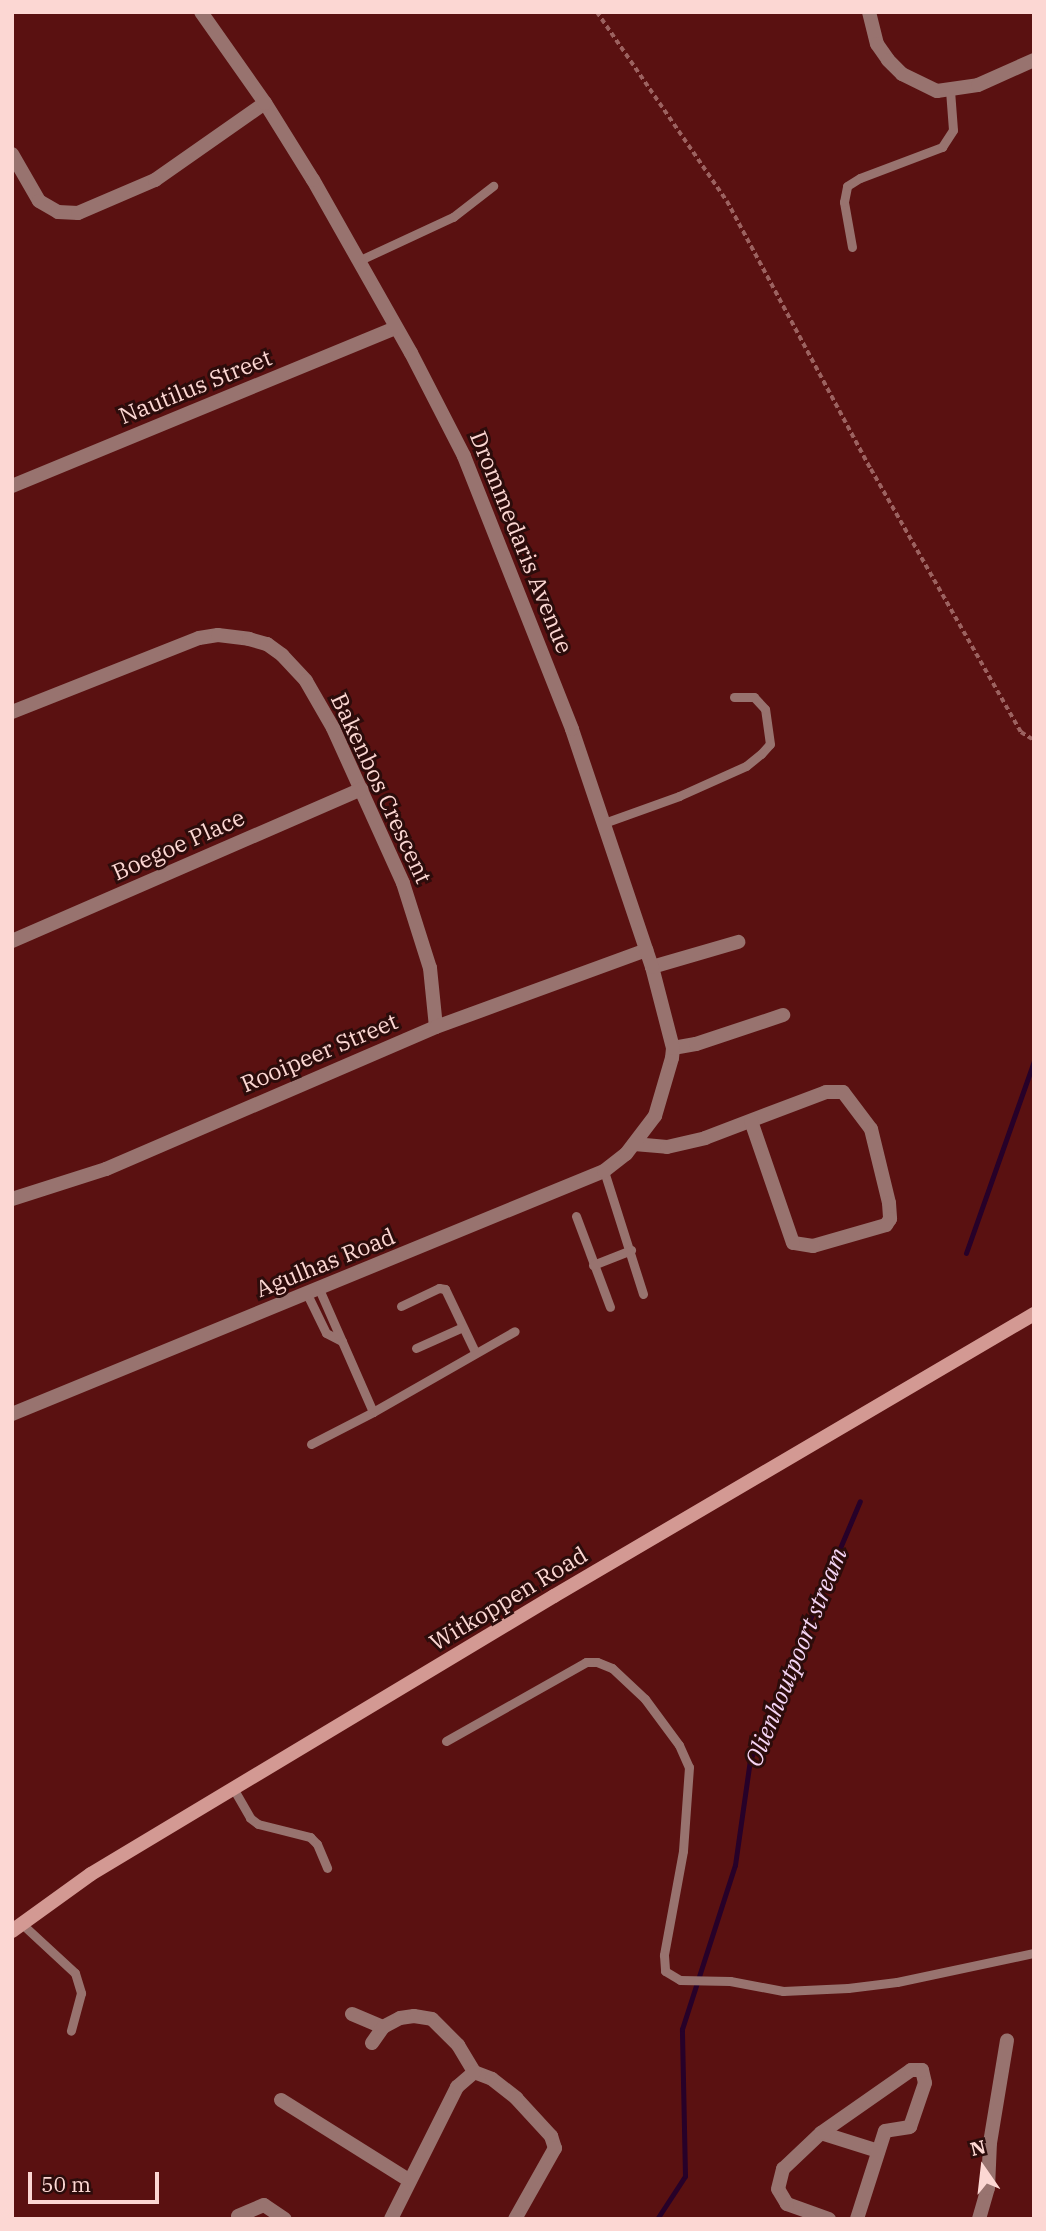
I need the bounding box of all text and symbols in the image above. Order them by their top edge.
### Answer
street label: Nautilus Street [115,343,275,429]
street label: Drommedaris Avenue [465,427,579,657]
street label: Bakenbos Crescent [326,689,438,887]
street label: Boegoe Place [108,803,248,885]
street label: Rooipeer Street [236,1007,402,1097]
street label: Agulhas Road [251,1222,399,1302]
street label: Witkoppen Road [424,1540,592,1656]
water label: Olienhoutpoort stream [739,1543,853,1771]
north arrow [948,2133,1018,2203]
text: N [968,2134,988,2161]
scale bar [32,2158,163,2202]
text: 50 m [41,2170,91,2198]

